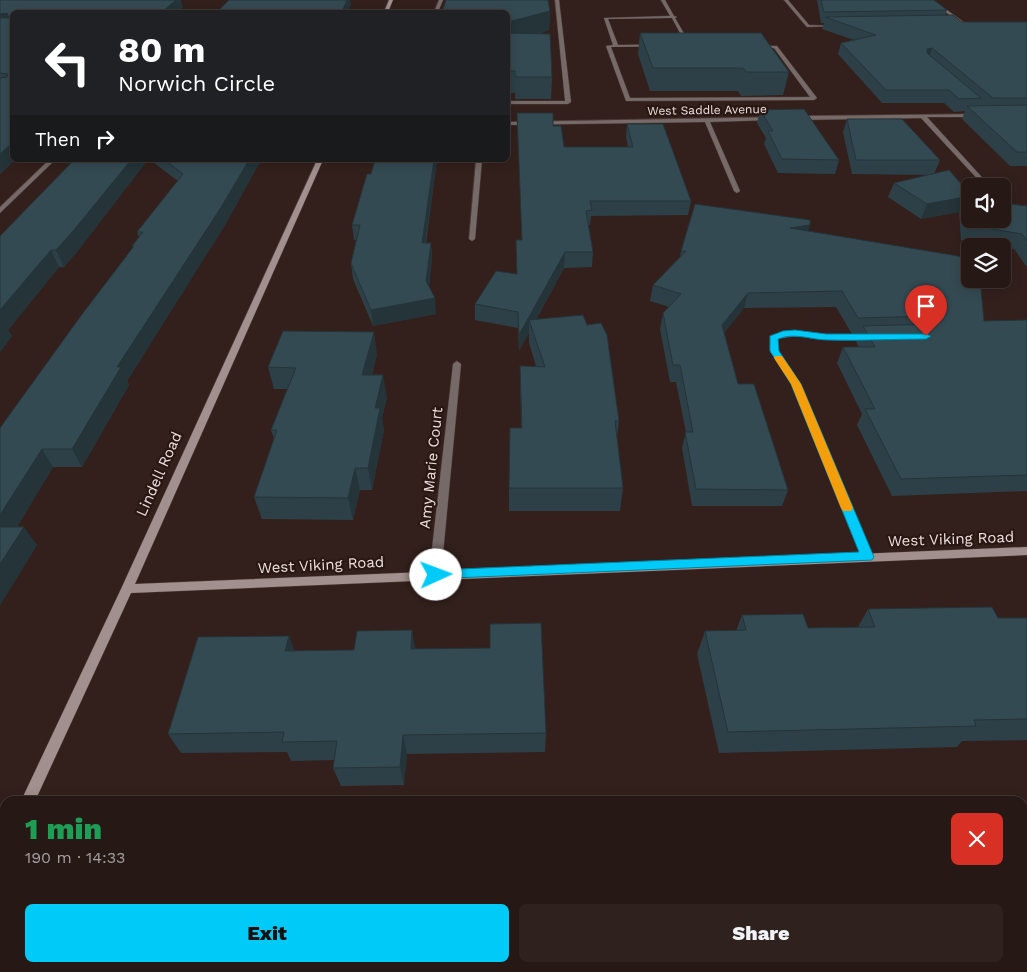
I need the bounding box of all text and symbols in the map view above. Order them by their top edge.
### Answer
text: 80 m [118,29,205,71]
icon: left [35,30,100,95]
text: Norwich Circle [118,71,275,96]
street label: West Saddle Avenue [647,102,767,118]
icon: right [91,125,119,153]
text: Then [35,128,81,151]
map controls [961,178,1011,288]
button: sound [961,178,1011,228]
button: layers [961,238,1011,288]
pin [905,285,947,336]
icon: arrive [912,292,940,320]
street label: Amy Marie Court [416,406,446,530]
street label: Lindell Road [132,429,186,519]
street label: West Viking Road [887,528,1015,550]
position arrow [409,548,461,600]
street label: West Viking Road [257,553,385,577]
text: 1 min [25,811,102,846]
button: close [951,813,1003,865]
text: 190 m · 14:33 [25,848,125,867]
button: Exit [25,904,509,962]
button: Share [519,904,1003,962]

